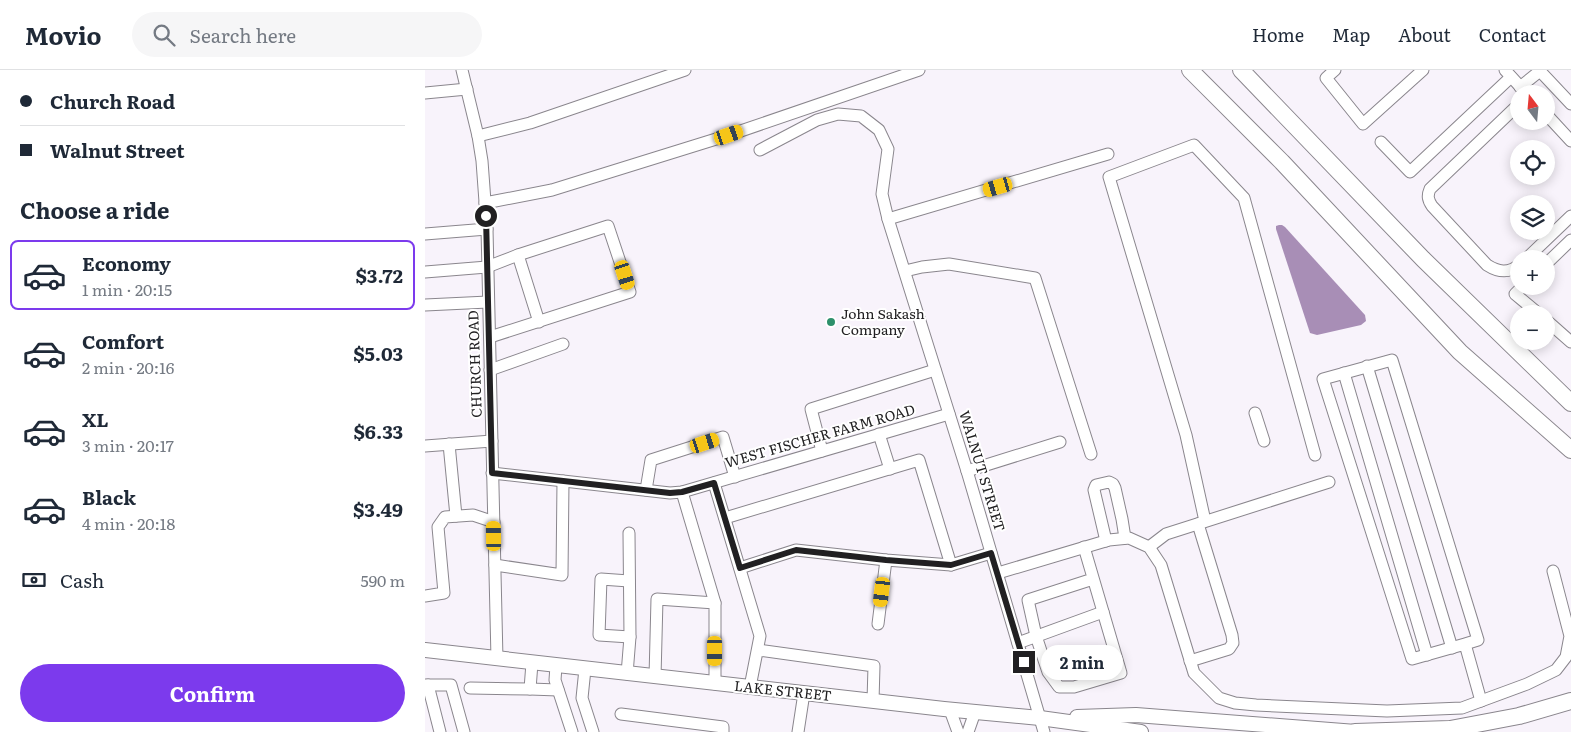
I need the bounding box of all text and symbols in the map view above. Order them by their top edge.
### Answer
search box [132,12,482,57]
text: Movio [25,17,102,52]
icon: search [150,21,178,49]
text: Search here [190,21,296,49]
text: Home [1252,21,1304,48]
text: Map [1332,21,1370,48]
text: About [1398,21,1451,48]
text: Contact [1479,21,1546,48]
north arrow [1510,85,1555,130]
map controls [1510,85,1555,350]
text: Church Road [50,87,175,115]
car [712,123,745,147]
text: Walnut Street [50,136,185,164]
button: locate [1510,140,1555,185]
car [981,176,1014,198]
text: Choose a ride [20,193,169,226]
button: layers [1510,195,1555,240]
route start [475,205,497,227]
text: Economy [82,249,171,277]
button: + [1510,250,1555,295]
icon: car [22,253,67,298]
car [613,258,636,292]
text: $3.72 [356,261,403,289]
text: 1 min · 20:15 [82,277,172,301]
place label: John Sakash Company [841,303,925,339]
button: − [1510,305,1555,350]
street label: CHURCH ROAD [462,310,486,418]
marker: John Sakash Company [825,316,837,328]
text: Comfort [82,327,164,355]
icon: car [22,331,67,376]
text: $5.03 [353,339,403,367]
text: 2 min · 20:16 [82,355,174,379]
street label: WEST FISCHER FARM ROAD [722,398,917,472]
text: XL [82,405,109,433]
street label: WALNUT STREET [955,408,1011,534]
icon: car [22,409,67,454]
text: $6.33 [354,417,403,445]
car [688,431,721,455]
text: 3 min · 20:17 [82,433,174,457]
text: Black [82,483,136,511]
icon: car [22,487,67,532]
text: $3.49 [353,495,403,523]
text: 4 min · 20:18 [82,511,175,535]
car [486,521,501,551]
icon: cash [20,566,48,594]
text: Cash [60,566,104,594]
text: 590 m [361,568,405,592]
car [872,576,891,608]
car [707,636,722,666]
callout: 2 min [1041,644,1124,680]
text: 2 min [1060,650,1104,674]
route end [1013,651,1035,673]
button: Confirm [20,664,405,722]
street label: LAKE STREET [733,675,833,705]

